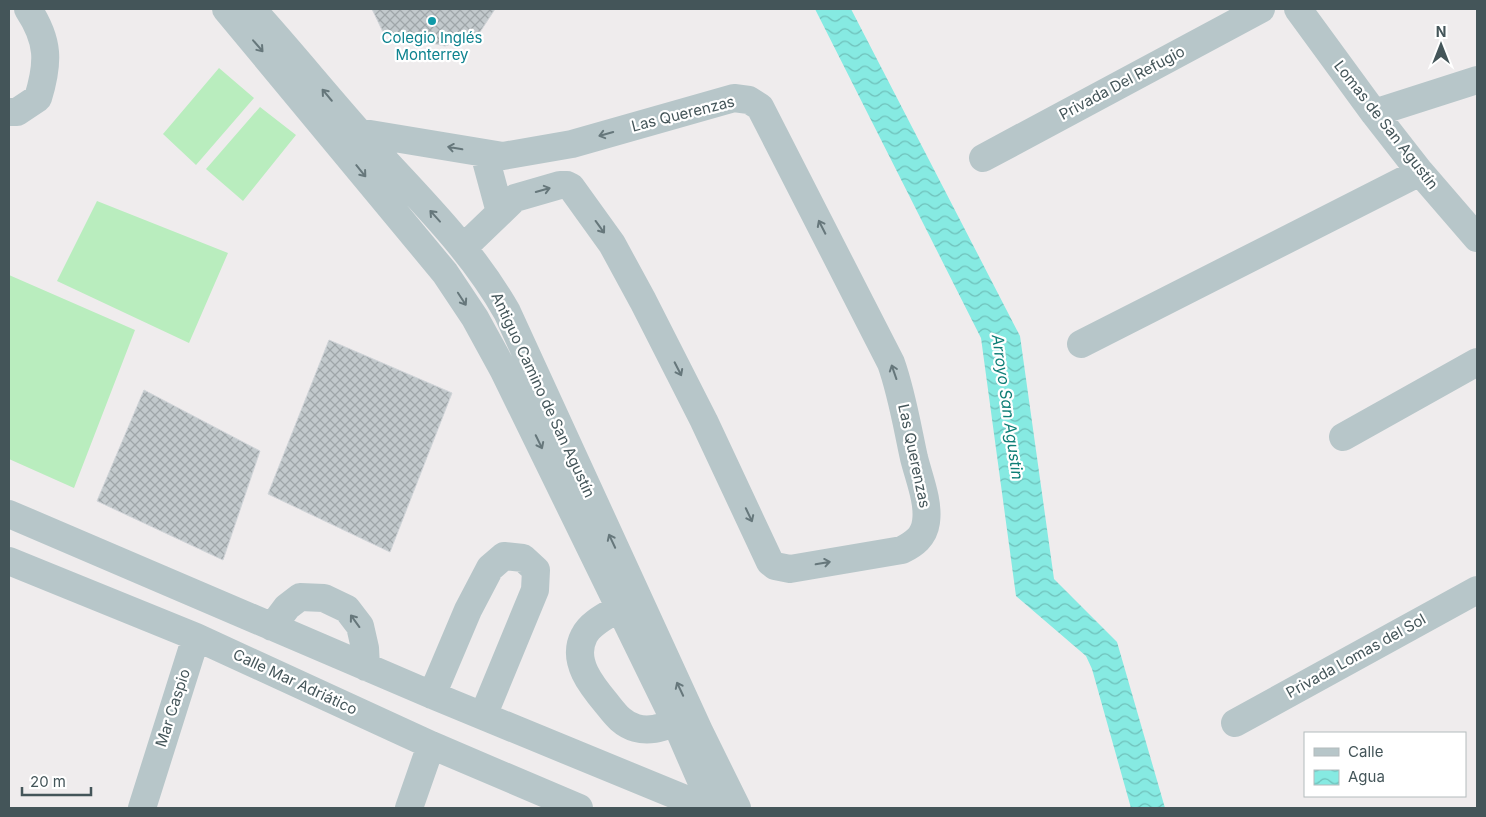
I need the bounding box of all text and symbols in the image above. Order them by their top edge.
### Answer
marker: Colegio Inglés Monterrey [426,15,438,27]
north arrow [1416,20,1466,70]
text: N [1436,23,1446,40]
place label: Colegio Inglés Monterrey [382,28,482,64]
one-way arrow [252,39,263,52]
street label: Privada Del Refugio [1056,41,1188,124]
street label: Lomas de San Agustín [1330,57,1443,193]
one-way arrow [322,88,333,101]
street label: Las Querenzas [629,91,737,136]
one-way arrow [598,130,614,139]
one-way arrow [447,143,463,153]
one-way arrow [356,164,367,177]
one-way arrow [535,184,551,194]
one-way arrow [429,210,441,223]
one-way arrow [594,220,605,233]
one-way arrow [817,220,826,235]
street label: Antiguo Camino de San Agustín [487,289,599,500]
one-way arrow [457,291,467,305]
water label: Arroyo San Agustin [988,332,1028,481]
one-way arrow [674,361,683,376]
one-way arrow [889,365,898,380]
street label: Las Querenzas [894,402,935,510]
one-way arrow [534,434,544,449]
one-way arrow [744,507,754,522]
one-way arrow [607,534,617,549]
one-way arrow [815,558,831,568]
street label: Privada Lomas del Sol [1283,609,1429,702]
one-way arrow [350,614,361,627]
street label: Calle Mar Adriático [230,644,360,719]
street label: Mar Caspio [151,666,194,749]
one-way arrow [675,682,685,697]
legend [1304,732,1466,797]
text: Calle [1348,742,1383,761]
scale bar [22,764,91,796]
text: Agua [1348,767,1385,786]
text: 20 m [30,772,66,791]

